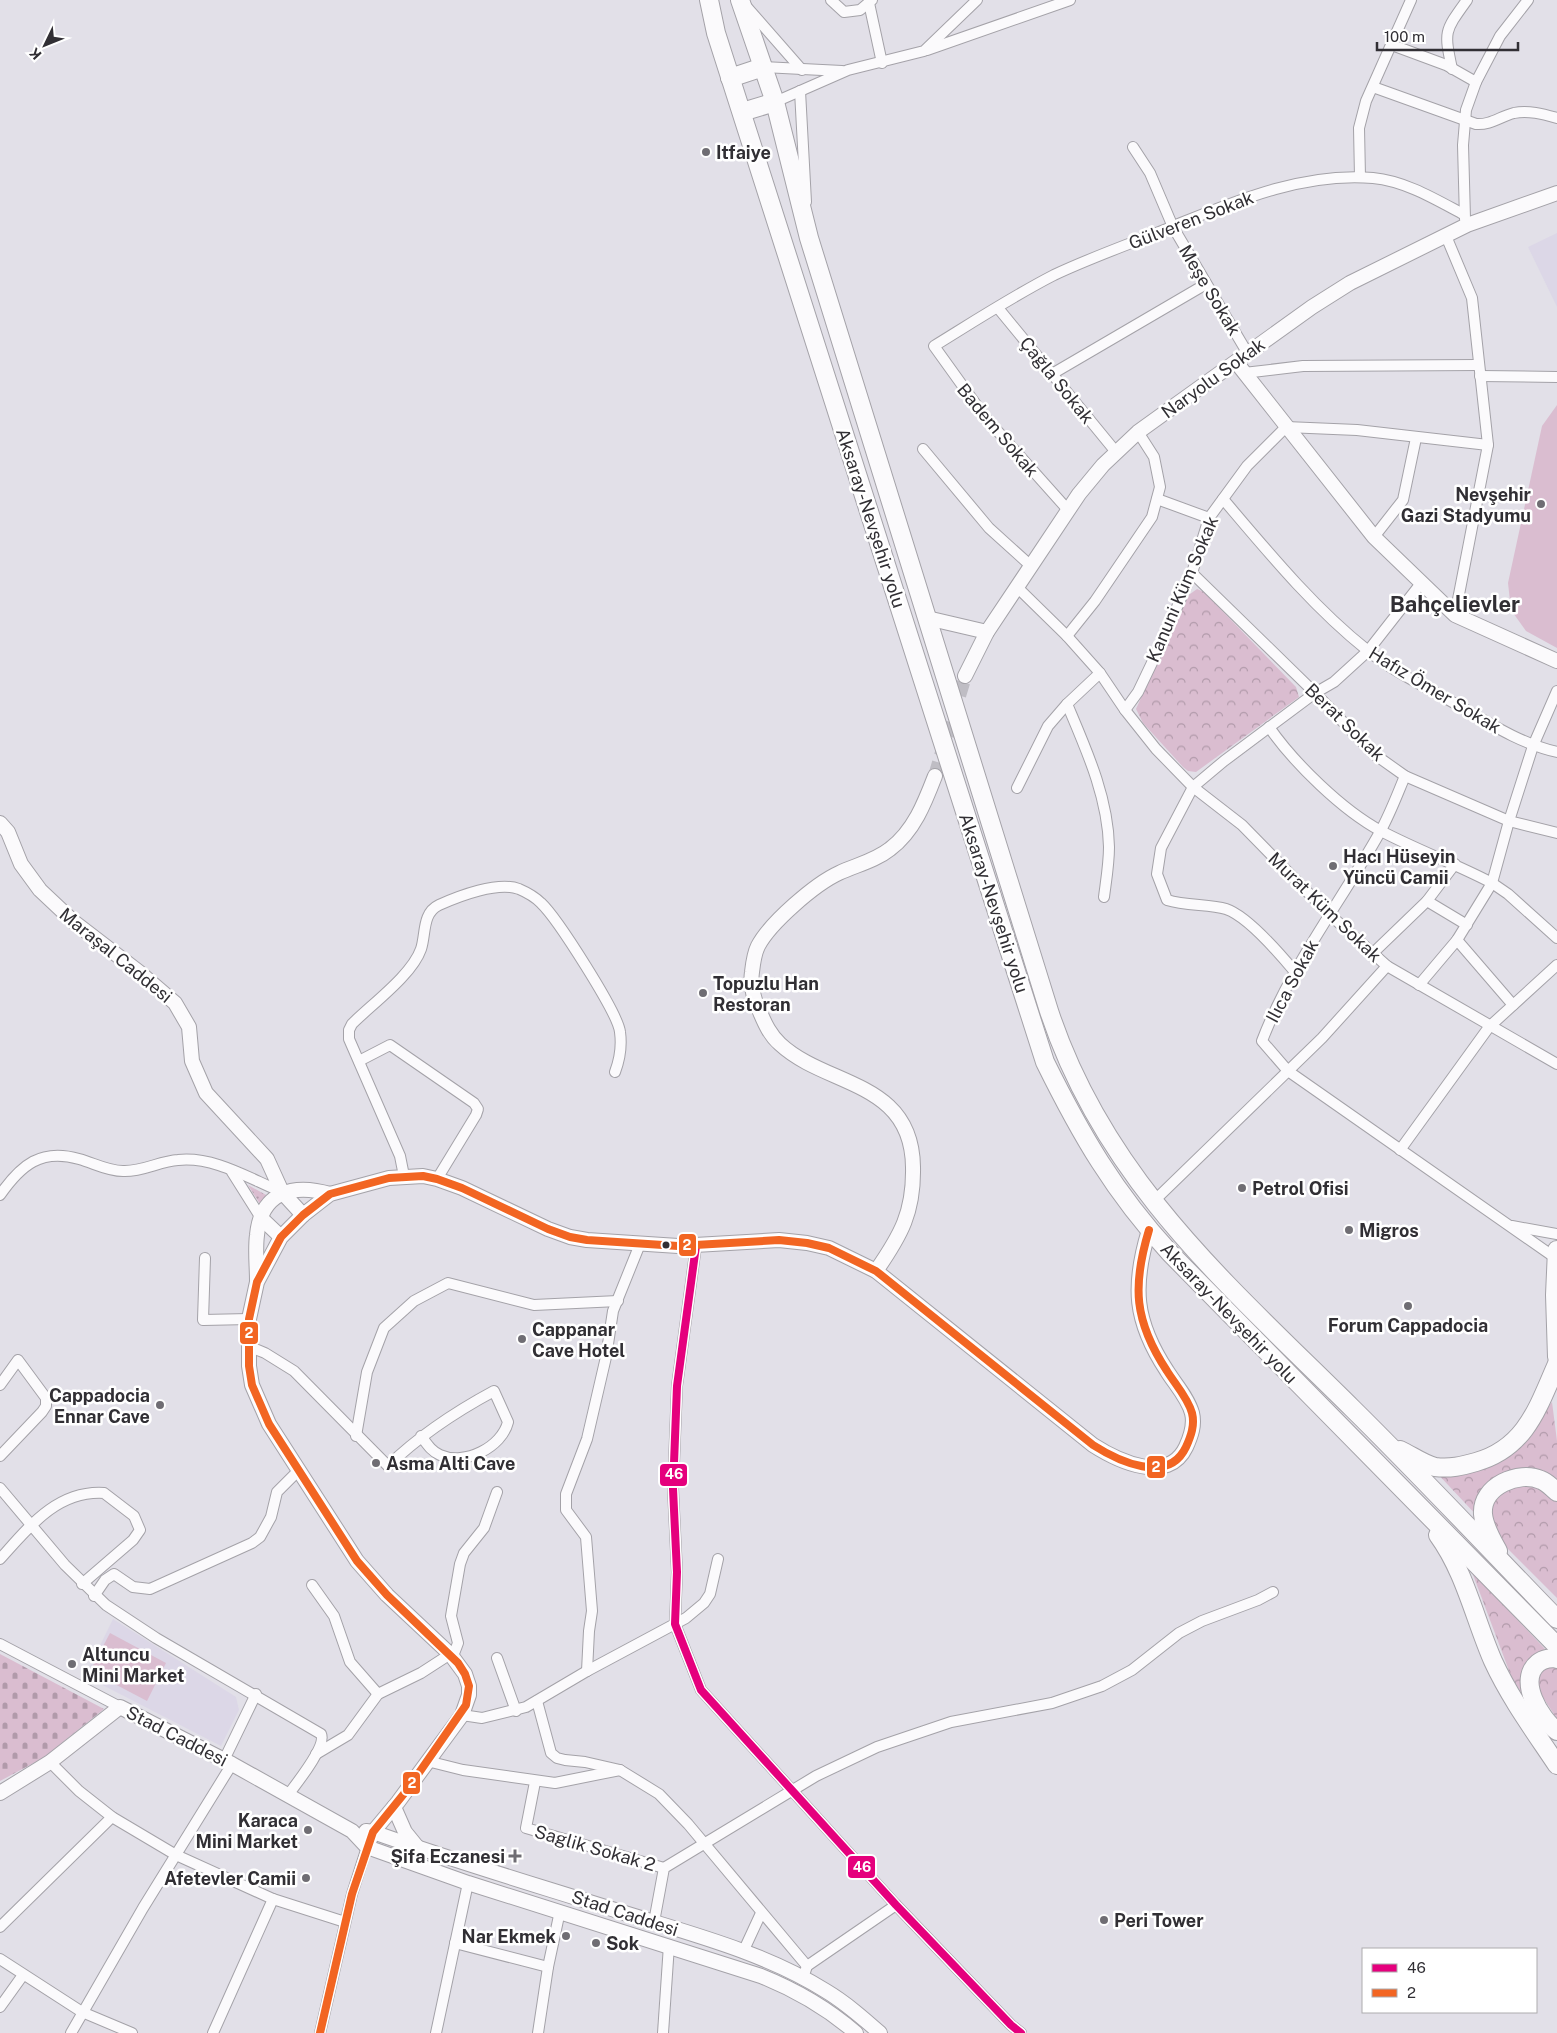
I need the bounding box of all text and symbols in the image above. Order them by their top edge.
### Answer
north arrow [20,20,70,70]
scale bar [1377,20,1518,52]
text: 100 m [1384,28,1425,45]
text: K [26,45,45,63]
place label: Itfaiye [716,142,771,163]
marker: Itfaiye [700,146,712,158]
street label: Gülveren Sokak [1126,187,1256,253]
street label: Meşe Sokak [1175,241,1245,339]
street label: Çağla Sokak [1016,332,1098,428]
street label: Naryolu Sokak [1157,333,1269,423]
street label: Badem Sokak [953,379,1043,481]
street label: Aksaray-Nevşehir yolu [832,426,910,610]
place label: Nevşehir Gazi Stadyumu [1401,484,1532,526]
marker: Nevşehir Gazi Stadyumu [1535,498,1547,510]
street label: Kanuni Küm Sokak [1142,513,1222,665]
district label: Bahçelievler [1390,591,1520,617]
street label: Hafız Ömer Sokak [1365,641,1505,738]
street label: Berat Sokak [1301,679,1389,765]
street label: Aksaray-Nevşehir yolu [955,811,1033,995]
place label: Hacı Hüseyin Yüncü Camii [1343,846,1456,888]
street label: Murat Küm Sokak [1264,848,1386,966]
marker: Hacı Hüseyin Yüncü Camii [1327,860,1339,872]
street label: Maraşal Caddesi [55,903,177,1007]
street label: Ilıca Sokak [1261,936,1323,1026]
place label: Topuzlu Han Restoran [713,973,819,1015]
marker: Topuzlu Han Restoran [697,987,709,999]
place label: Petrol Ofisi [1252,1178,1349,1199]
marker: Petrol Ofisi [1236,1182,1248,1194]
place label: Migros [1359,1220,1419,1241]
marker: Migros [1343,1224,1355,1236]
line badge: 2 [678,1233,697,1257]
text: 2 [683,1237,692,1253]
street label: Aksaray-Nevşehir yolu [1156,1238,1302,1388]
unlabelled marker [661,1240,671,1250]
marker: Forum Cappadocia [1402,1300,1414,1312]
place label: Forum Cappadocia [1328,1315,1488,1336]
place label: Cappanar Cave Hotel [532,1319,625,1361]
line badge: 2 [239,1321,259,1345]
text: 2 [245,1325,254,1341]
marker: Cappanar Cave Hotel [516,1333,528,1345]
place label: Cappadocia Ennar Cave [49,1385,150,1427]
marker: Cappadocia Ennar Cave [154,1399,166,1411]
place label: Asma Alti Cave [386,1453,515,1474]
line badge: 2 [1146,1455,1166,1479]
marker: Asma Alti Cave [370,1457,382,1469]
text: 2 [1152,1459,1161,1475]
line badge: 46 [659,1463,688,1487]
text: 46 [665,1466,683,1482]
place label: Altuncu Mini Market [82,1644,185,1686]
marker: Altuncu Mini Market [66,1658,78,1670]
street label: Stad Caddesi [123,1701,231,1771]
line badge: 2 [402,1771,421,1795]
text: 2 [408,1775,417,1791]
place label: Karaca Mini Market [195,1810,298,1852]
street label: Saglik Sokak 2 [532,1821,658,1875]
marker: Karaca Mini Market [302,1824,314,1836]
place label: Şifa Eczanesi [391,1846,505,1867]
marker: Şifa Eczanesi [509,1850,521,1862]
line badge: 46 [847,1855,876,1879]
text: 46 [853,1859,871,1875]
place label: Afetevler Camii [164,1868,296,1889]
marker: Afetevler Camii [300,1872,312,1884]
street label: Stad Caddesi [569,1886,681,1940]
place label: Peri Tower [1114,1910,1204,1931]
marker: Peri Tower [1098,1914,1110,1926]
place label: Nar Ekmek [462,1926,557,1947]
marker: Nar Ekmek [560,1930,572,1942]
place label: Sok [606,1933,640,1954]
marker: Sok [590,1937,602,1949]
legend [1362,1948,1537,2013]
text: 46 [1407,1959,1426,1976]
text: 2 [1407,1984,1416,2001]

